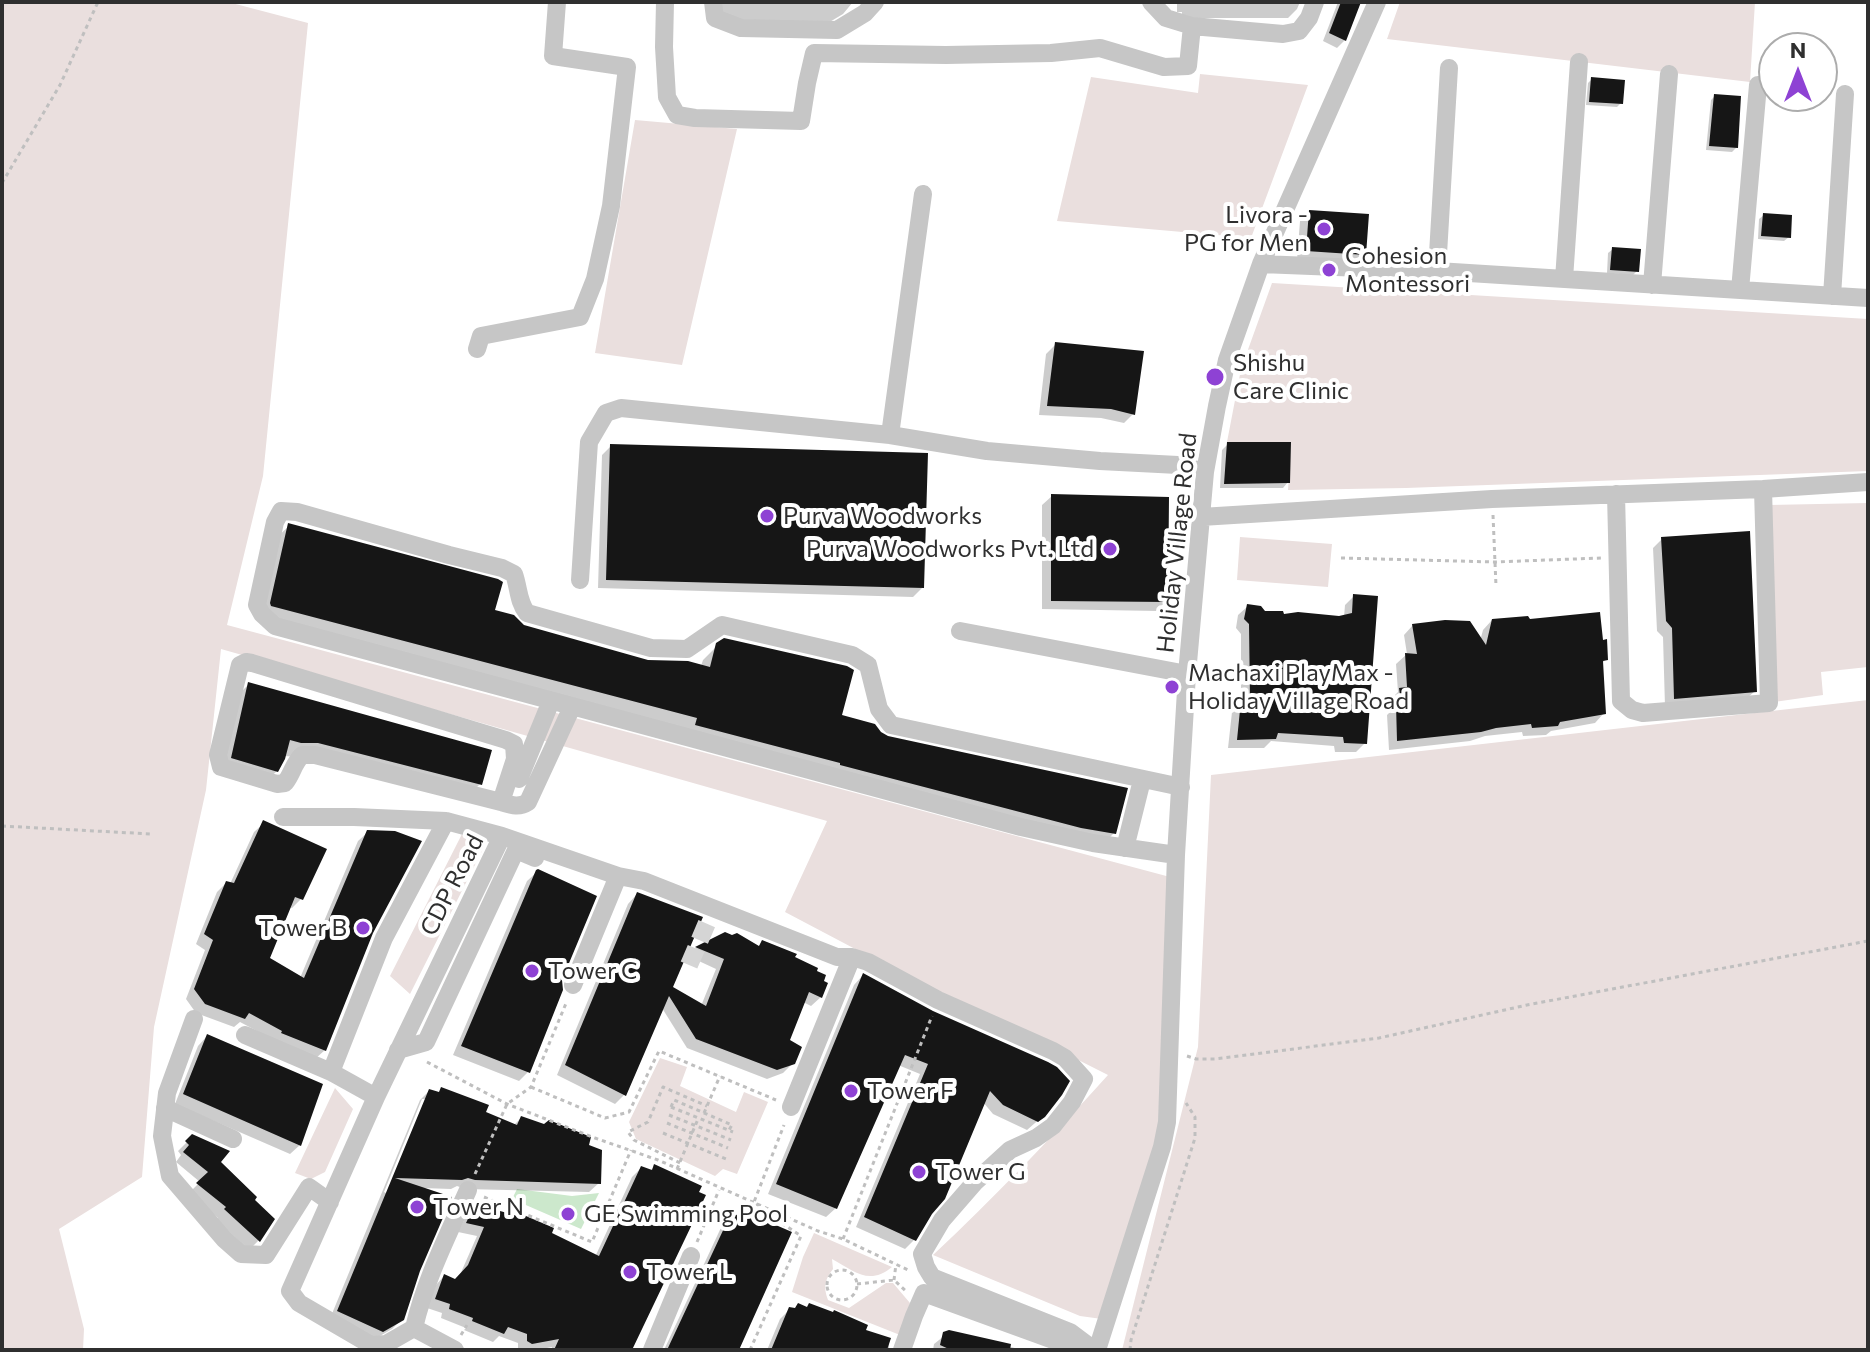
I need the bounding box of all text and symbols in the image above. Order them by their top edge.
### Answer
north arrow [1758,32,1838,112]
text: N [1790,36,1806,63]
place label: Livora - PG for Men [1184,201,1308,257]
marker: Livora - PG for Men [1315,220,1333,238]
place label: Cohesion Montessori [1345,242,1470,298]
marker: Cohesion Montessori [1320,261,1338,279]
place label: Shishu Care Clinic [1233,349,1349,405]
marker: Shishu Care Clinic [1204,366,1226,388]
street label: Holiday Village Road [1151,431,1203,655]
place label: Purva Woodworks [783,502,982,530]
marker: Purva Woodworks [758,507,776,525]
place label: Purva Woodworks Pvt. Ltd [806,535,1094,563]
marker: Purva Woodworks Pvt. Ltd [1101,540,1119,558]
place label: Machaxi PlayMax - Holiday Village Road [1188,659,1409,715]
marker: Machaxi PlayMax - Holiday Village Road [1163,678,1181,696]
street label: CDP Road [414,830,490,940]
place label: Tower B [258,914,347,942]
marker: Tower B [354,919,372,937]
place label: Tower C [548,957,638,985]
marker: Tower C [523,962,541,980]
place label: Tower F [867,1077,954,1105]
marker: Tower F [842,1082,860,1100]
place label: Tower G [935,1158,1026,1186]
marker: Tower G [910,1163,928,1181]
place label: Tower N [433,1193,524,1221]
marker: Tower N [408,1198,426,1216]
place label: GE Swimming Pool [584,1200,788,1228]
marker: GE Swimming Pool [559,1205,577,1223]
place label: Tower L [646,1258,733,1286]
marker: Tower L [621,1263,639,1281]

